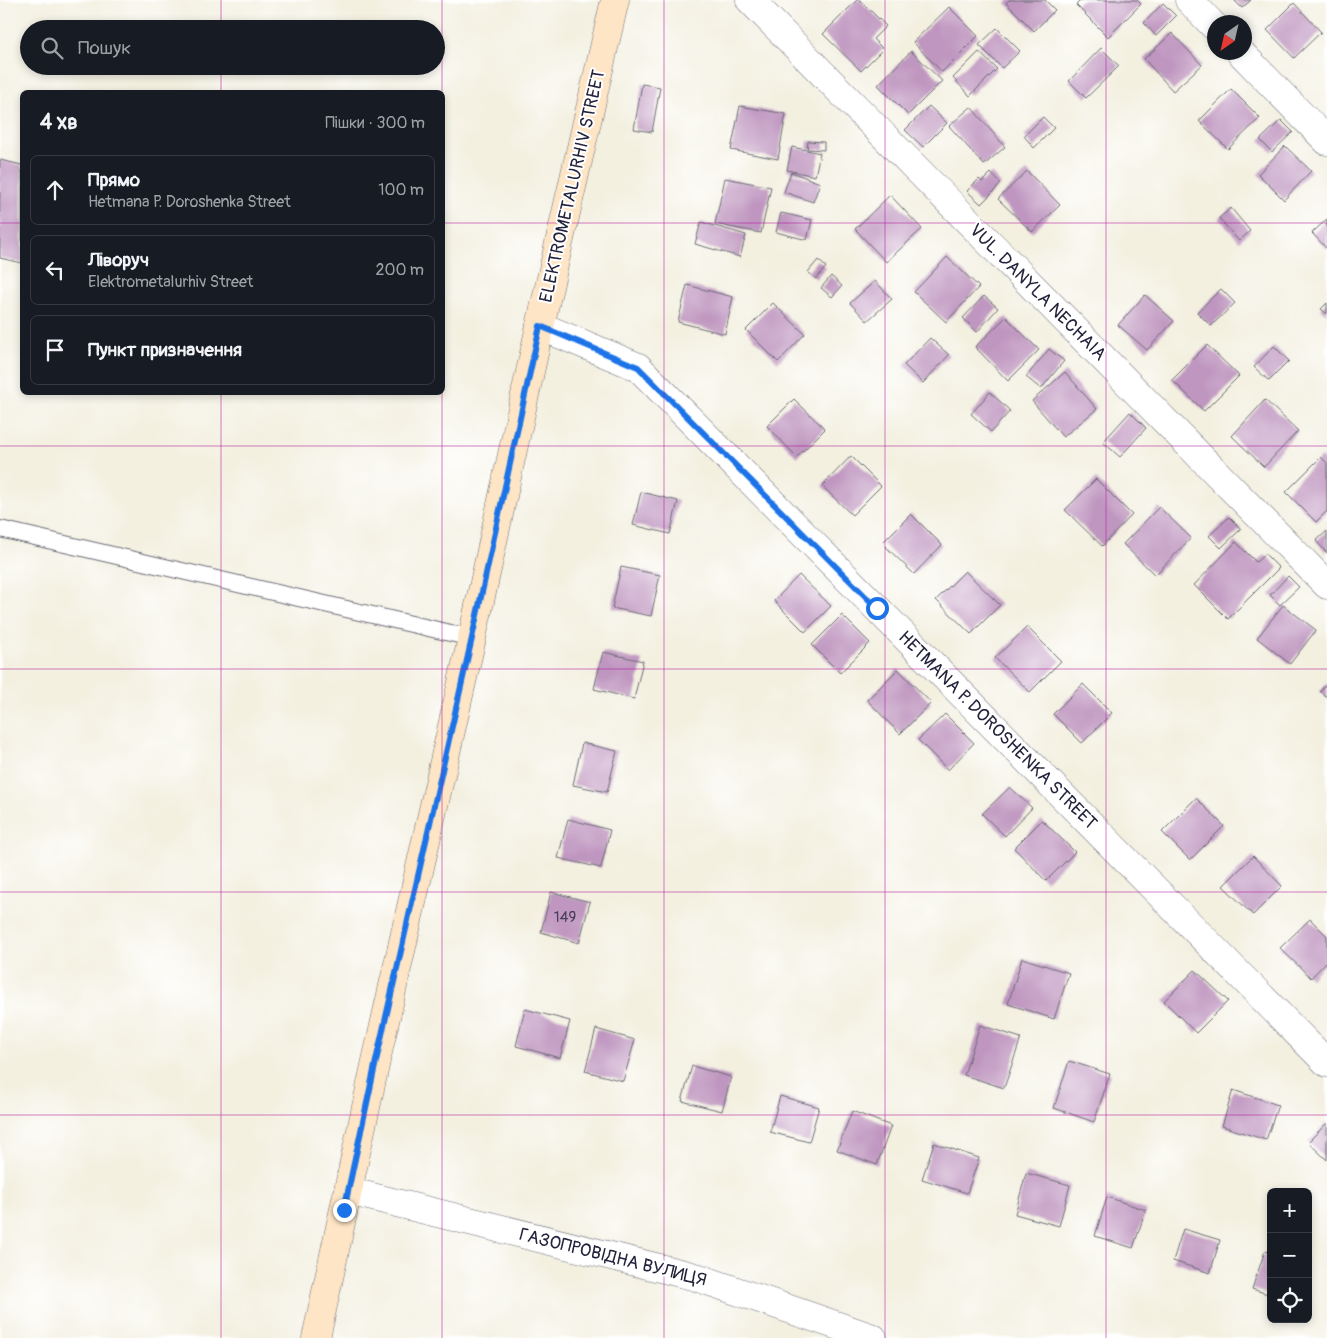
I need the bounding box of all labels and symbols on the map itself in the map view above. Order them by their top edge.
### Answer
north arrow [1207,15,1252,60]
street label: ELEKTROMETALURHIV STREET [534,67,610,305]
street label: VUL. DANYLA NECHAIA [964,219,1111,366]
route start [866,597,889,620]
street label: HETMANA P. DOROSHENKA STREET [893,626,1102,835]
house number: 149 [554,908,576,927]
route end [333,1199,356,1222]
street label: ГАЗОПРОВІДНА ВУЛИЦЯ [517,1223,709,1292]

